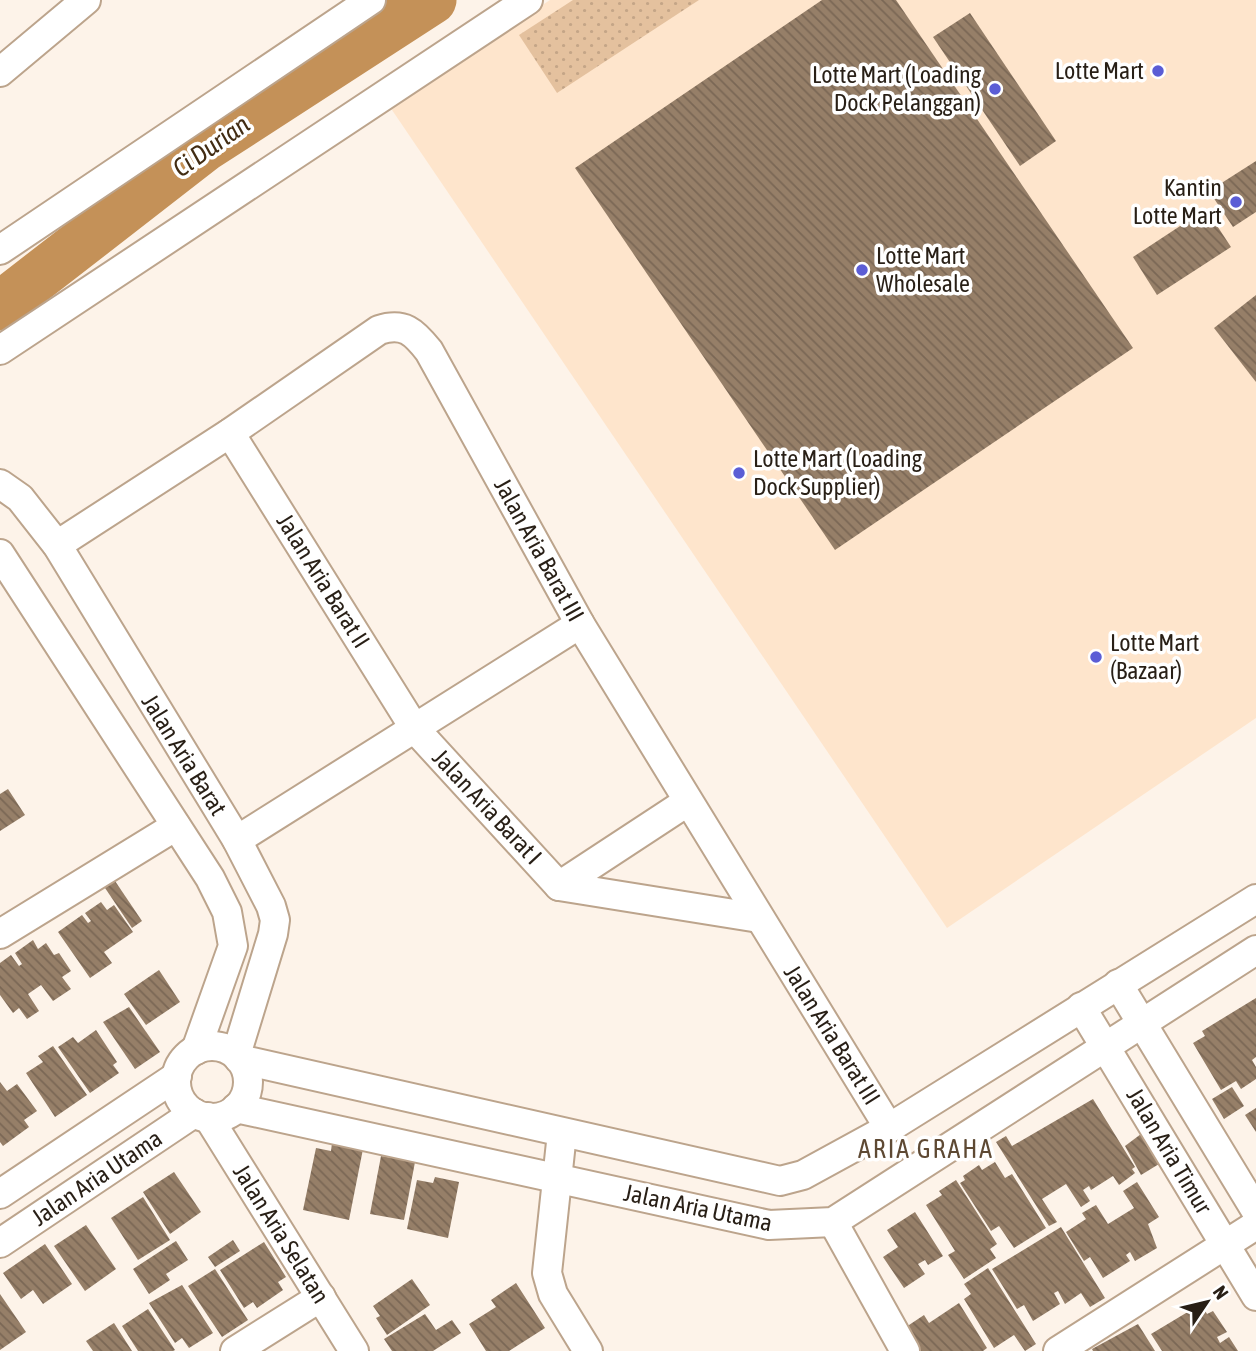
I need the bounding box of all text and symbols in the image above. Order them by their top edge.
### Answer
place label: Lotte Mart [1055,57,1144,84]
place label: Lotte Mart (Loading Dock Pelanggan) [812,61,982,116]
marker: Lotte Mart [1150,63,1166,79]
marker: Lotte Mart (Loading Dock Pelanggan) [987,81,1003,97]
water label: Ci Durian [167,109,255,183]
place label: Kantin Lotte Mart [1133,174,1222,229]
marker: Kantin Lotte Mart [1228,194,1244,210]
place label: Lotte Mart Wholesale [876,242,970,297]
marker: Lotte Mart Wholesale [854,262,870,278]
place label: Lotte Mart (Loading Dock Supplier) [753,445,923,500]
marker: Lotte Mart (Loading Dock Supplier) [731,465,747,481]
street label: Jalan Aria Barat III [489,474,590,626]
street label: Jalan Aria Barat II [271,509,375,653]
place label: Lotte Mart (Bazaar) [1110,629,1199,684]
marker: Lotte Mart (Bazaar) [1088,649,1104,665]
street label: Jalan Aria Barat [137,689,232,820]
street label: Jalan Aria Barat I [427,744,547,870]
street label: Jalan Aria Barat III [779,960,886,1109]
street label: Jalan Aria Timur [1121,1083,1218,1219]
street label: Jalan Aria Utama [27,1124,167,1231]
district label: ARIA GRAHA [858,1134,994,1164]
street label: Jalan Aria Selatan [228,1159,335,1308]
street label: Jalan Aria Utama [622,1179,775,1236]
north arrow [1172,1267,1242,1337]
text: N [1209,1281,1233,1303]

